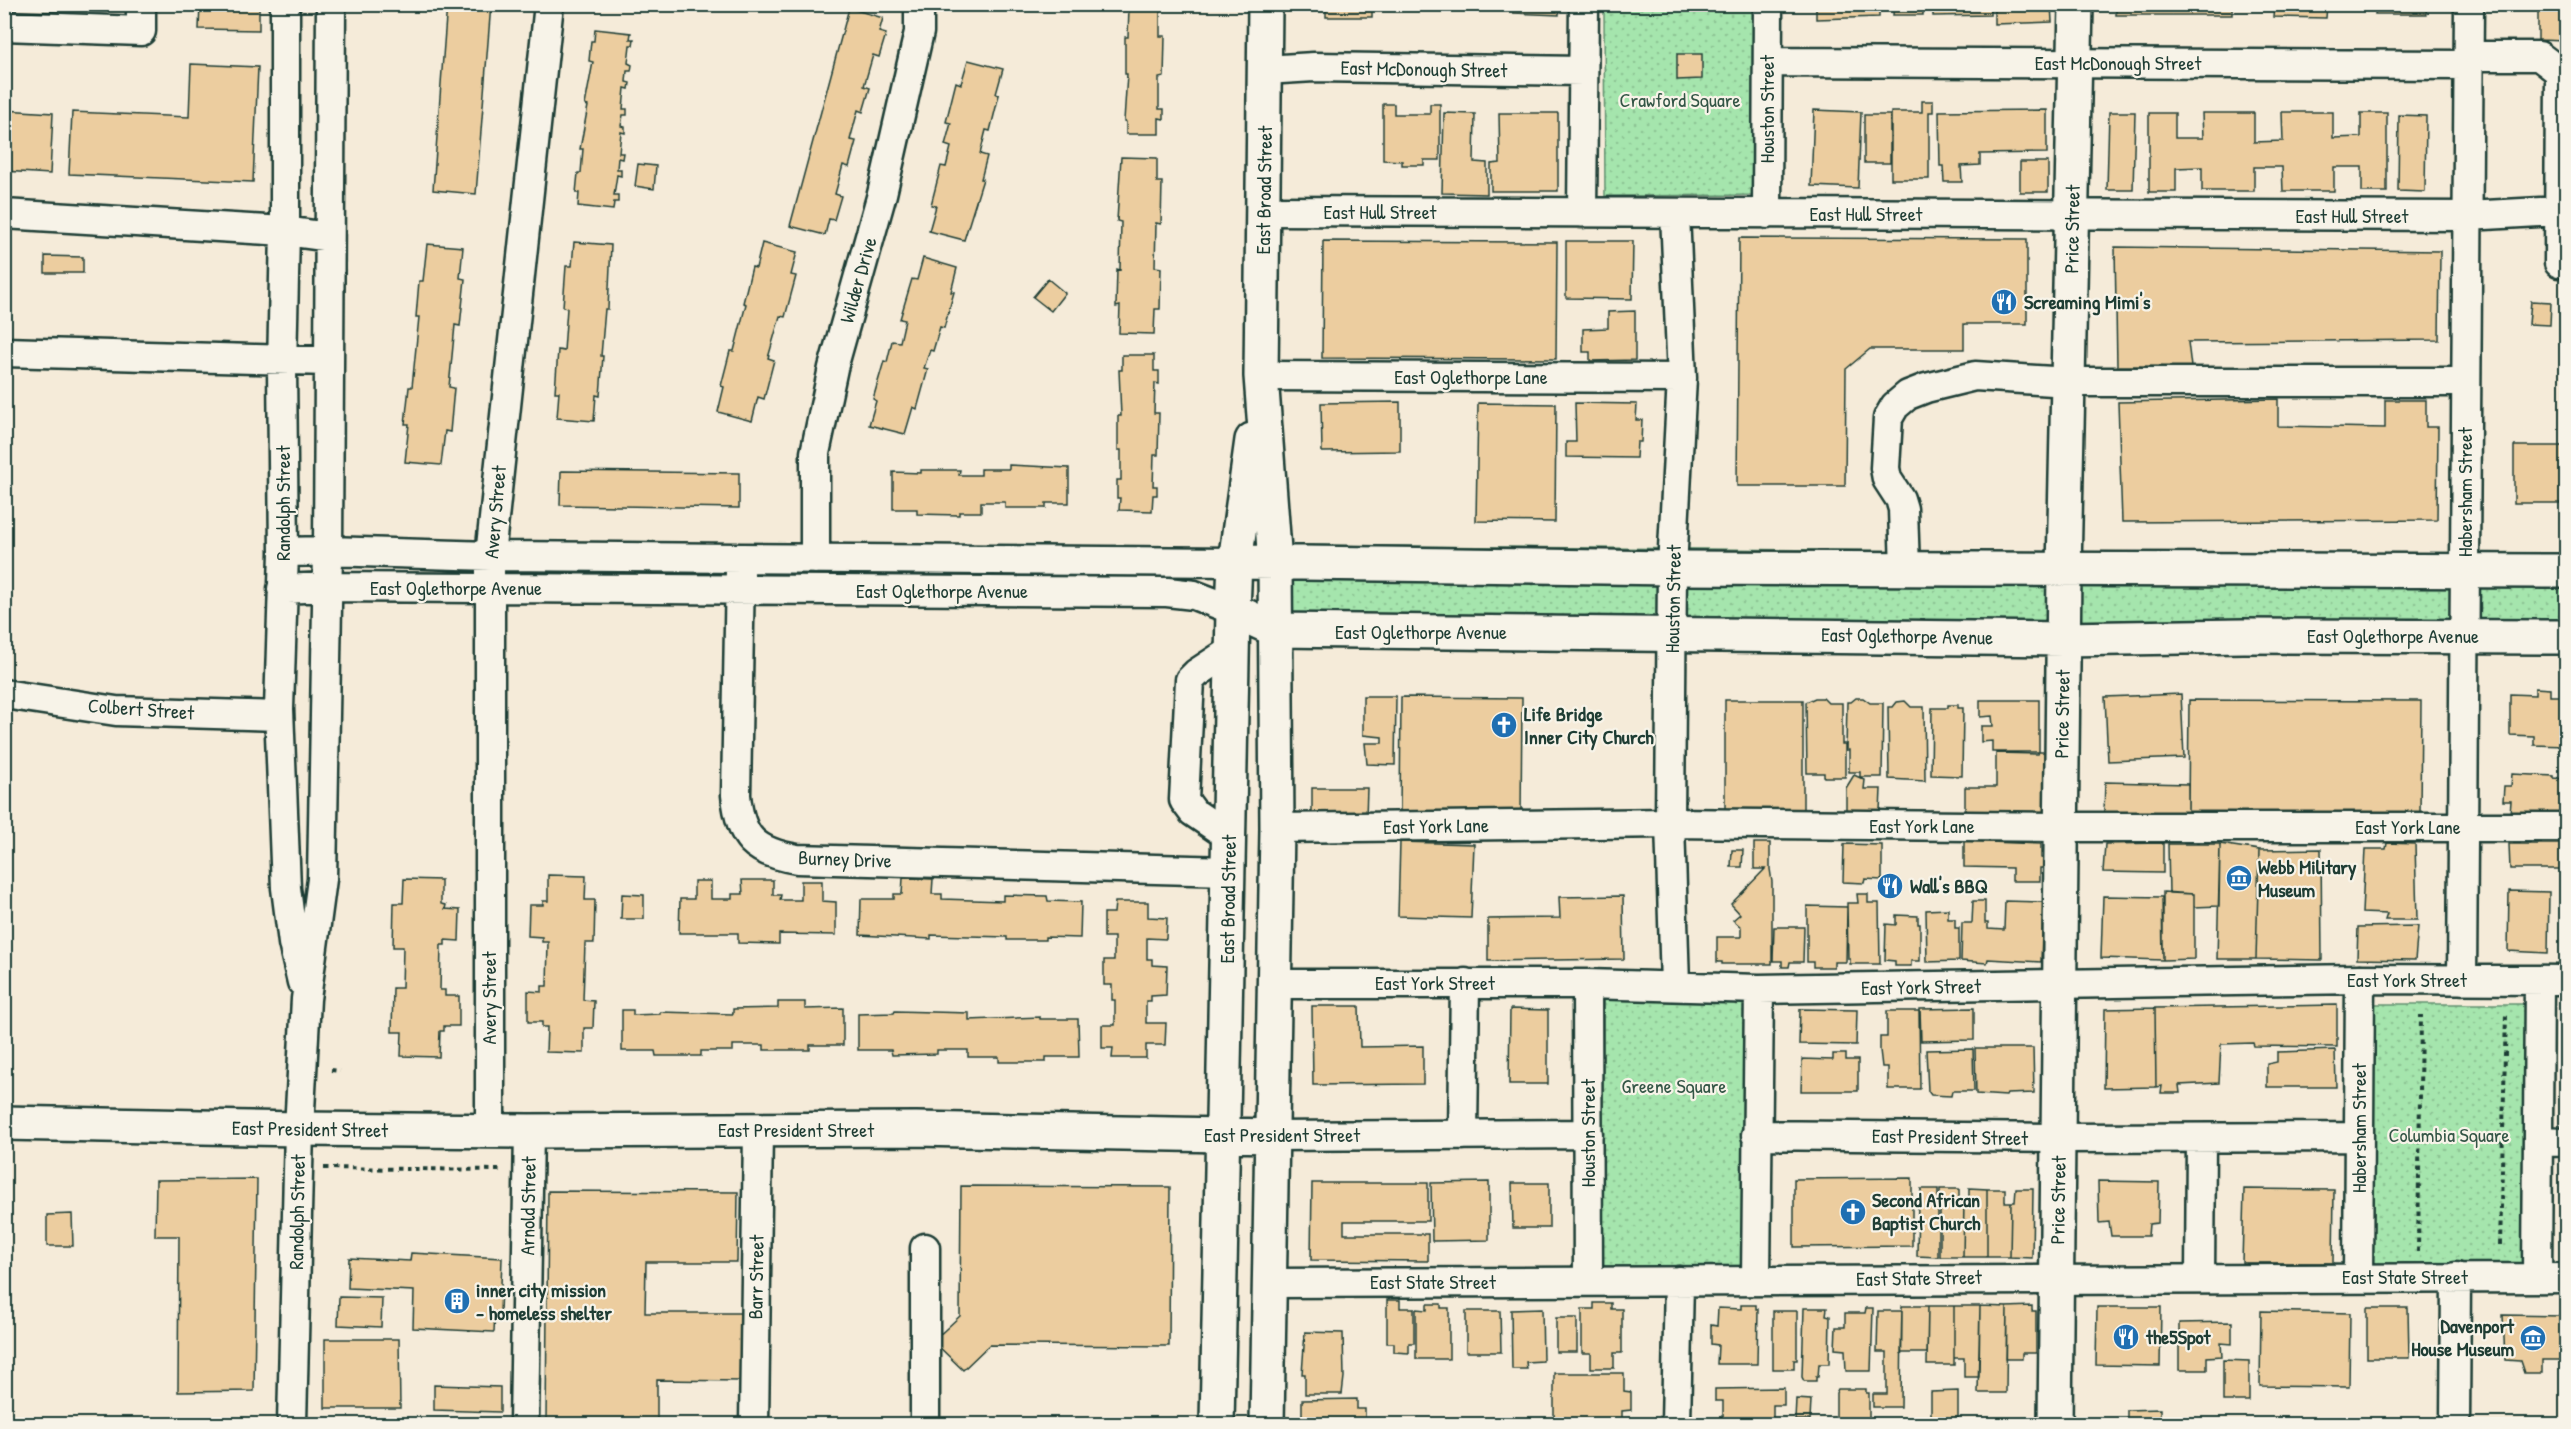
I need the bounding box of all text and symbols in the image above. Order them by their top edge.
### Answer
street label: East McDonough Street [2035,49,2202,76]
street label: East McDonough Street [1340,54,1509,83]
street label: Houston Street [1753,54,1780,163]
park label: Crawford Square [1619,86,1741,113]
street label: East Broad Street [1249,124,1278,254]
street label: Price Street [2057,183,2086,274]
street label: East Hull Street [1324,198,1438,225]
street label: East Hull Street [1810,200,1924,227]
street label: East Hull Street [2296,202,2410,229]
street label: Wilder Drive [832,234,883,326]
restaurant icon: Screaming Mimi's [1989,287,2019,317]
place label: Screaming Mimi's [2024,288,2151,316]
street label: East Oglethorpe Lane [1394,363,1548,390]
street label: Habersham Street [2451,426,2478,557]
street label: Randolph Street [269,444,296,561]
street label: Avery Street [477,463,512,559]
street label: Houston Street [1658,544,1687,653]
street label: East Oglethorpe Avenue [370,574,542,601]
street label: East Oglethorpe Avenue [856,577,1028,604]
street label: East Oglethorpe Avenue [1335,618,1507,645]
street label: East Oglethorpe Avenue [1821,621,1993,650]
street label: East Oglethorpe Avenue [2307,622,2479,649]
street label: Price Street [2047,668,2076,759]
street label: Colbert Street [87,691,196,726]
place label: Life Bridge Inner City Church [1524,700,1654,751]
church icon: Life Bridge Inner City Church [1489,710,1519,740]
street label: East York Lane [1383,811,1489,840]
street label: East York Lane [1869,812,1975,839]
street label: East York Lane [2355,813,2461,840]
street label: East Broad Street [1213,833,1242,963]
street label: Burney Drive [798,843,892,874]
place label: Webb Military Museum [2258,853,2357,903]
museum icon: Webb Military Museum [2224,863,2254,893]
restaurant icon: Wall's BBQ [1875,871,1905,901]
place label: Wall's BBQ [1910,872,1988,899]
street label: Avery Street [475,950,502,1045]
street label: East York Street [2347,966,2468,993]
street label: East York Street [1375,969,1496,996]
street label: East York Street [1861,972,1982,1001]
street label: Habersham Street [2345,1062,2372,1193]
park label: Greene Square [1622,1072,1726,1099]
street label: Houston Street [1574,1078,1601,1187]
street label: East President Street [232,1114,389,1143]
street label: East President Street [718,1116,875,1143]
street label: East President Street [1204,1121,1361,1148]
park label: Columbia Square [2388,1121,2510,1148]
street label: East President Street [1872,1122,2029,1151]
street label: Randolph Street [282,1153,311,1270]
street label: Price Street [2043,1154,2072,1245]
street label: Arnold Street [513,1155,542,1256]
place label: Second African Baptist Church [1872,1186,1981,1237]
church icon: Second African Baptist Church [1838,1197,1868,1227]
street label: Barr Street [741,1233,770,1319]
street label: East State Street [1856,1263,1983,1292]
street label: East State Street [2342,1263,2469,1290]
street label: East State Street [1370,1268,1497,1295]
place label: inner city mission - homeless shelter [476,1276,612,1326]
building icon: inner city mission - homeless shelter [442,1286,472,1316]
place label: Davenport House Museum [2411,1312,2515,1362]
restaurant icon: the5Spot [2111,1322,2141,1352]
place label: the5Spot [2145,1323,2212,1351]
museum icon: Davenport House Museum [2518,1323,2548,1353]

